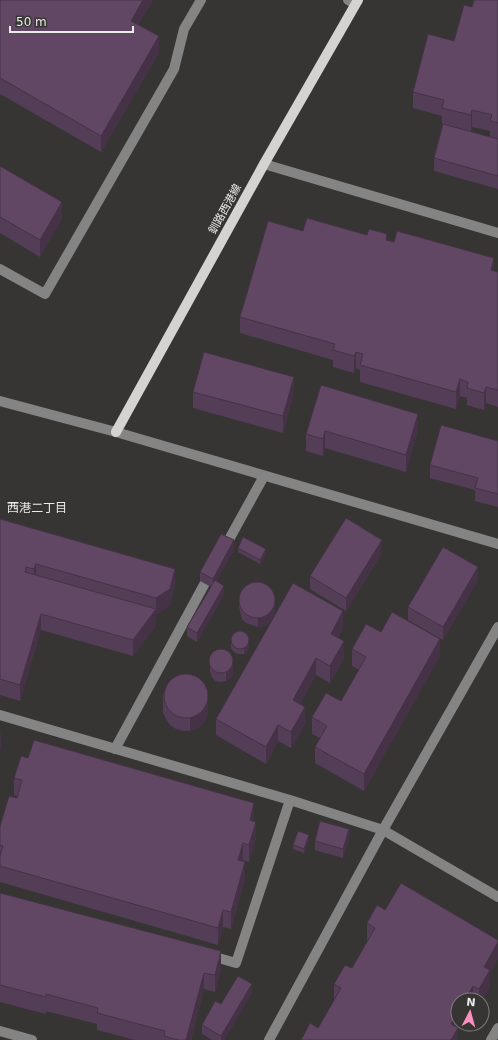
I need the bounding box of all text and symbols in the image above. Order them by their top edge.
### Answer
scale bar [10,8,133,34]
text: 50 m [16,15,47,29]
street label: 釧路西港線 [206,182,244,236]
district label: 西港二丁目 [7,501,67,515]
north arrow [450,992,490,1032]
text: N [466,996,476,1009]

